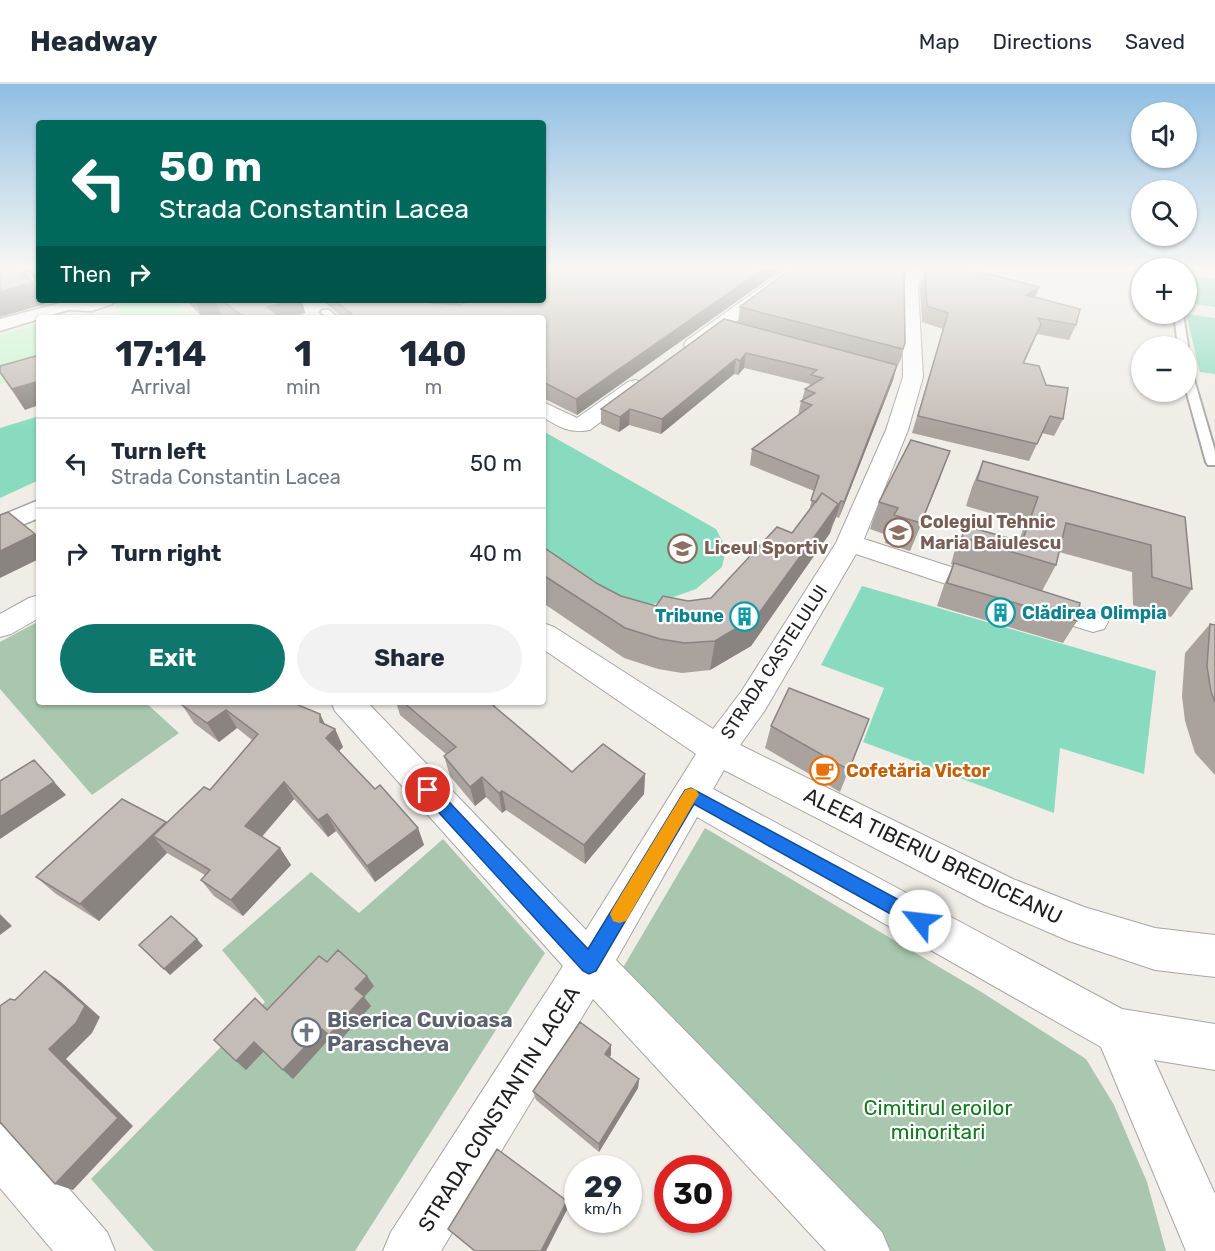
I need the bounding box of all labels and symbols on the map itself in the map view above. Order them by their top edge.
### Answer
place label: Colegiul Tehnic Maria Baiulescu [920,511,1061,554]
school or university icon: Colegiul Tehnic Maria Baiulescu [883,516,915,548]
school or university icon: Liceul Sportiv [667,532,699,564]
place label: Liceul Sportiv [704,537,829,559]
street label: STRADA CASTELULUI [716,581,832,743]
building icon: Clădirea Olimpia [985,597,1017,629]
building icon: Tribune [729,600,761,632]
place label: Clădirea Olimpia [1022,602,1167,624]
place label: Tribune [655,605,724,627]
cafe icon: Cofetăria Victor [809,755,841,787]
place label: Cofetăria Victor [846,760,990,782]
pin [402,764,453,815]
street label: ALEEA TIBERIU BREDICEANU [800,782,1066,929]
position arrow [888,889,952,953]
street label: STRADA CONSTANTIN LACEA [413,981,585,1236]
place label: Biserica Cuvioasa Parascheva [327,1007,513,1056]
church icon: Biserica Cuvioasa Parascheva [290,1016,322,1048]
park label: Cimitirul eroilor minoritari [864,1095,1012,1144]
speed limit sign: 30 [654,1155,732,1233]

